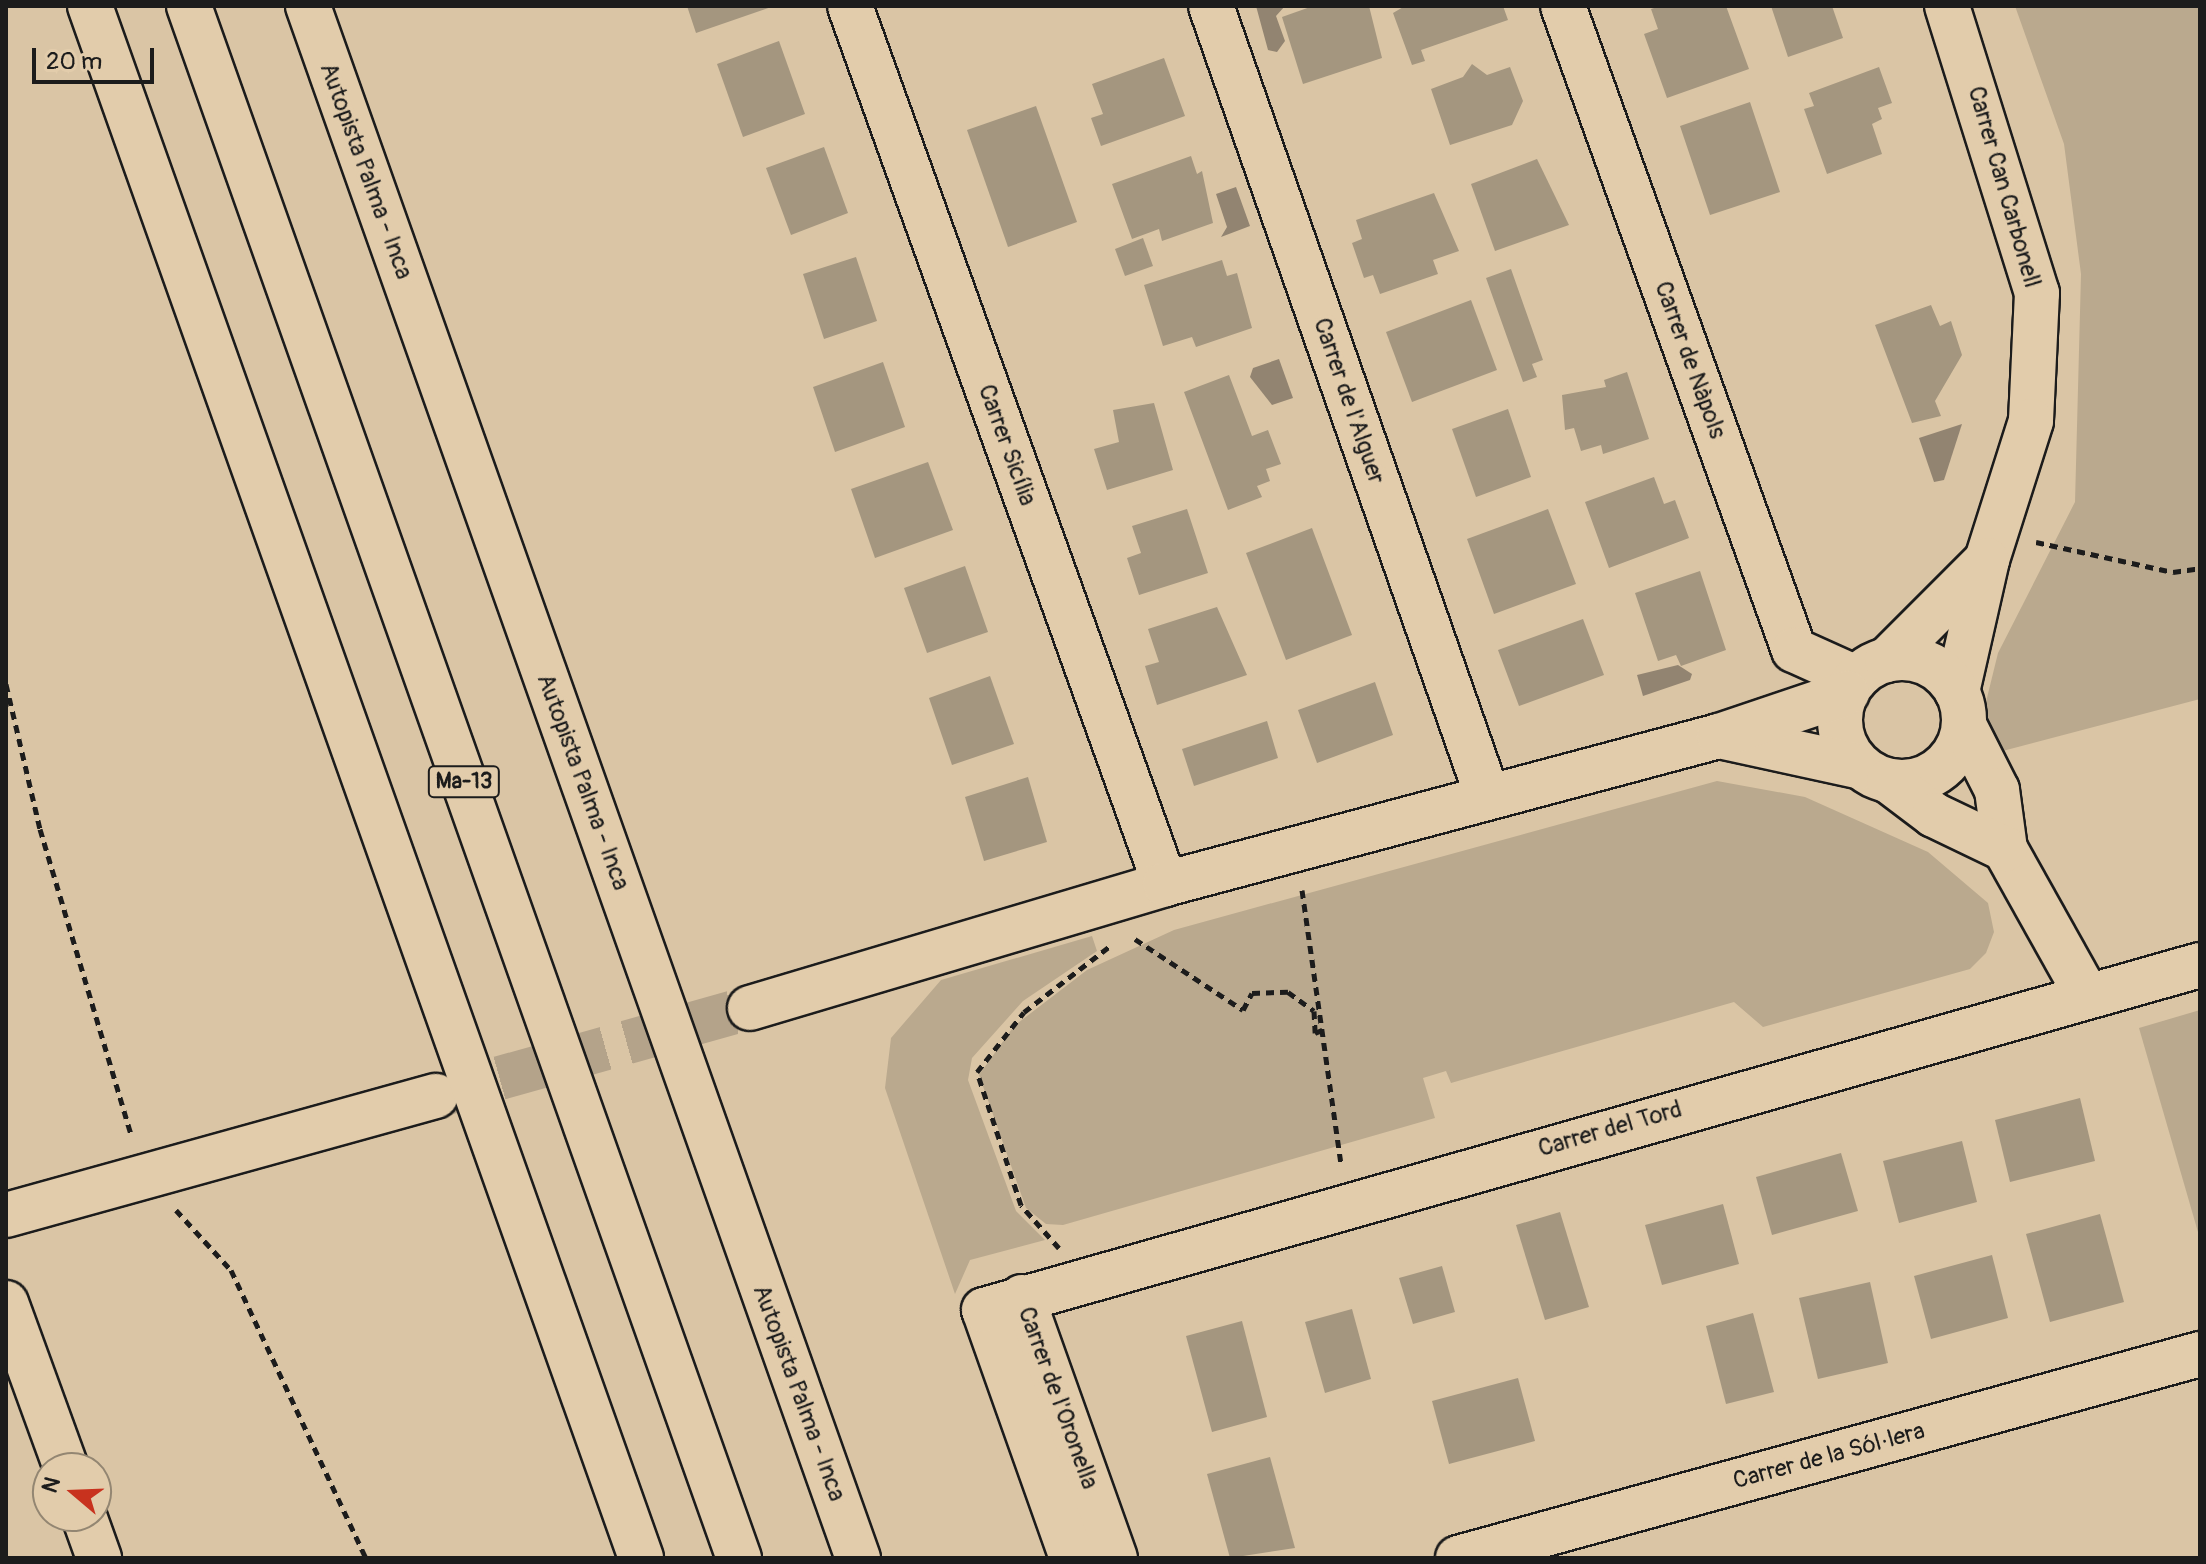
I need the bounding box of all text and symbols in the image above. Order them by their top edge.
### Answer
scale bar [36,32,158,82]
text: 20 m [46,47,102,76]
street label: Autopista Palma - Inca [314,59,418,283]
street label: Carrer Can Carbonell [1961,83,2047,291]
street label: Carrer de Nàpols [1648,277,1732,443]
street label: Carrer de l'Alguer [1307,314,1391,488]
street label: Carrer Sicília [972,381,1042,509]
street label: Autopista Palma - Inca [531,670,635,894]
road number: Ma-13 [426,764,502,800]
street label: Carrer del Tord [1535,1095,1685,1163]
street label: Autopista Palma - Inca [747,1281,851,1505]
street label: Carrer de l'Oronella [1012,1303,1104,1493]
street label: Carrer de la Sól·lera [1730,1417,1928,1495]
north arrow [32,1452,112,1532]
text: N [36,1473,67,1496]

